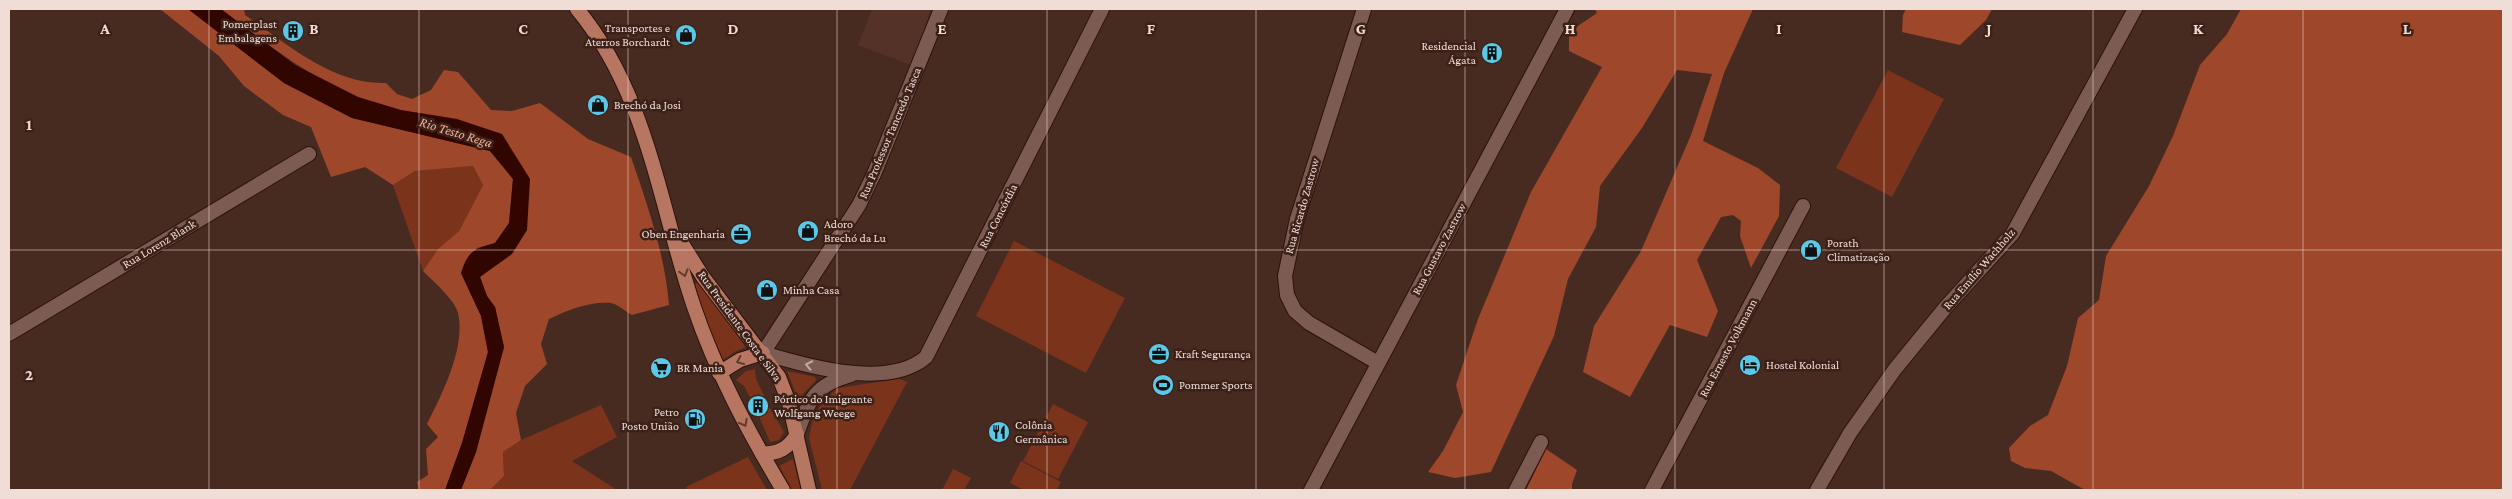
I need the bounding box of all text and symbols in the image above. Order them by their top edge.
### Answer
place label: Pomerplast Embalagens [218,17,278,45]
building icon: Pomerplast Embalagens [281,19,305,43]
text: A [99,20,110,37]
text: B [309,20,319,37]
text: C [518,20,528,37]
text: D [727,20,739,37]
text: E [937,20,947,37]
text: F [1147,20,1156,37]
text: G [1356,20,1366,37]
text: H [1565,20,1576,37]
text: I [1776,20,1782,37]
text: J [1984,20,1992,37]
text: K [2193,20,2204,37]
text: L [2403,20,2412,37]
place label: Transportes e Aterros Borchardt [585,21,671,49]
shop icon: Transportes e Aterros Borchardt [674,23,698,47]
place label: Residencial Ágata [1422,39,1476,67]
building icon: Residencial Ágata [1480,41,1504,65]
street label: Rua Professor Tancredo Tasca [856,65,924,201]
shop icon: Brechó da Josi [586,93,610,117]
place label: Brechó da Josi [614,98,681,112]
water label: Rio Testo Rega [418,113,495,151]
text: 1 [26,116,32,133]
street label: Rua Ricardo Zastrow [1282,156,1322,255]
street label: Rua Concórdia [976,181,1020,250]
street label: Rua Gustavo Zastrow [1409,201,1469,297]
street label: Rua Lorenz Blank [120,216,198,271]
place label: Adoro Brechó da Lu [824,217,886,245]
shop icon: Adoro Brechó da Lu [796,219,820,243]
office icon: Oben Engenharia [729,222,753,246]
street label: Rua Emílio Wachholz [1940,226,2018,312]
place label: Oben Engenharia [641,227,725,241]
place label: Porath Climatização [1827,236,1890,264]
shop icon: Porath Climatização [1799,238,1823,262]
one-way arrow [679,268,689,276]
street label: Rua Presidente Costa e Silva [695,268,785,384]
shop icon: Minha Casa [755,278,779,302]
place label: Minha Casa [783,283,840,297]
street label: Rua Ernesto Volkmann [1696,296,1760,400]
office icon: Kraft Segurança [1147,342,1171,366]
place label: Kraft Segurança [1175,347,1251,361]
hotel icon: Hostel Kolonial [1738,353,1762,377]
one-way arrow [736,354,745,365]
supermarket icon: BR Mania [649,356,673,380]
place label: Hostel Kolonial [1766,358,1839,372]
place label: BR Mania [677,361,724,375]
one-way arrow [805,361,814,371]
text: 2 [25,366,33,383]
sports icon: Pommer Sports [1151,373,1175,397]
place label: Pommer Sports [1179,378,1253,392]
place label: Pórtico do Imigrante Wolfgang Weege [774,392,872,420]
building icon: Pórtico do Imigrante Wolfgang Weege [746,394,770,418]
place label: Petro Posto União [622,405,679,433]
fuel station icon: Petro Posto União [683,407,707,431]
one-way arrow [738,418,748,427]
place label: Colônia Germânica [1015,418,1068,446]
restaurant icon: Colônia Germânica [987,420,1011,444]

